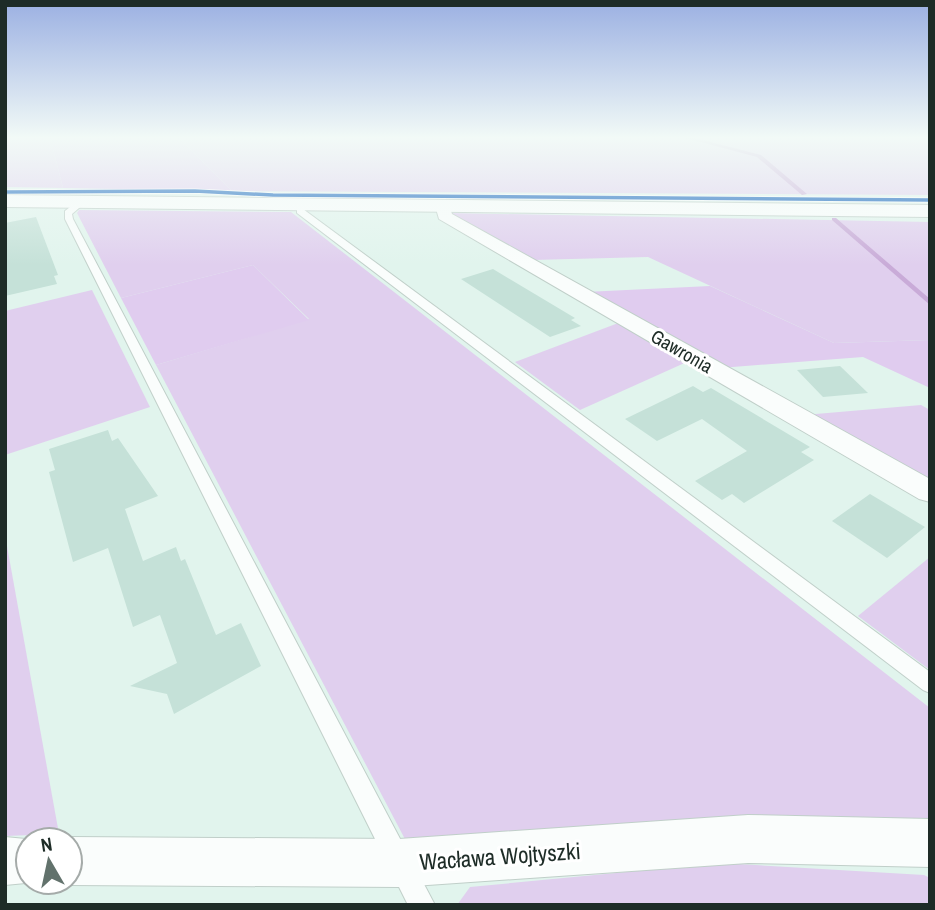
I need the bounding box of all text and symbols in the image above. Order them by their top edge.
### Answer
street label: Gawronia [646,323,718,379]
north arrow [14,826,84,896]
text: N [39,830,54,858]
street label: Wacława Wojtyszki [418,835,582,877]

